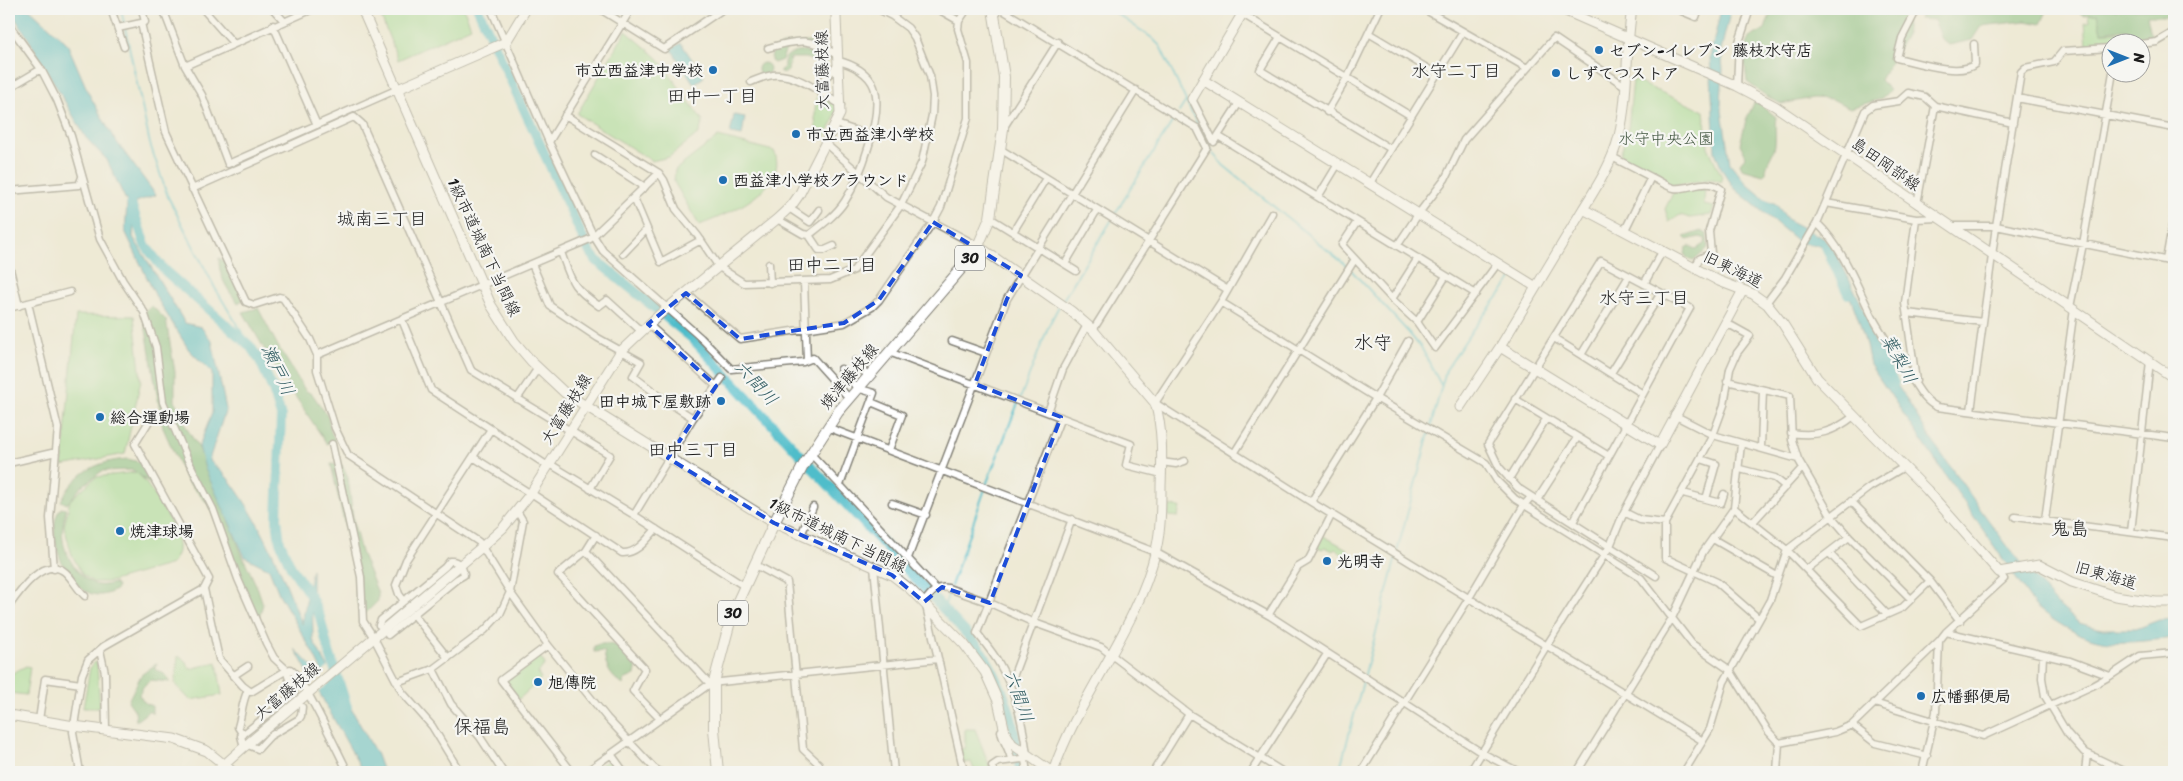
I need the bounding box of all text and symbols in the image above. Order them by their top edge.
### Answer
street label: 大富藤枝線 [807,30,837,110]
north arrow [2100,32,2150,82]
place label: セブン-イレブン 藤枝水守店 [1609,36,1813,65]
marker: セブン-イレブン 藤枝水守店 [1593,44,1605,56]
text: N [2126,52,2151,63]
district label: 水守二丁目 [1411,55,1501,87]
place label: 市立西益津中学校 [575,56,703,85]
place label: しずてつストア [1566,59,1679,88]
marker: 市立西益津中学校 [707,64,719,76]
marker: しずてつストア [1550,67,1562,79]
district label: 田中一丁目 [667,80,757,112]
place label: 市立西益津小学校 [806,120,934,149]
park label: 水守中央公園 [1618,124,1714,153]
marker: 市立西益津小学校 [790,128,802,140]
street label: 島田岡部線 [1845,129,1927,199]
place label: 西益津小学校グラウンド [733,166,909,195]
street label: 1級市道城南下当間線 [439,173,529,321]
marker: 西益津小学校グラウンド [717,174,729,186]
district label: 城南三丁目 [337,203,427,235]
street label: 旧東海道 [1698,242,1768,296]
road number: 30 [955,246,985,270]
district label: 田中二丁目 [787,249,877,281]
district label: 水守三丁目 [1599,282,1689,314]
district label: 水守 [1354,326,1392,359]
water label: 葉梨川 [1872,328,1926,390]
street label: 焼津藤枝線 [812,336,886,416]
water label: 瀬戸川 [252,339,304,401]
water label: 六間川 [726,352,786,414]
street label: 大富藤枝線 [533,367,599,451]
place label: 田中城下屋敷跡 [599,387,711,416]
marker: 田中城下屋敷跡 [715,395,727,407]
place label: 総合運動場 [110,403,190,432]
marker: 総合運動場 [94,411,106,423]
district label: 田中三丁目 [648,434,738,466]
street label: 1級市道城南下当間線 [764,489,912,581]
district label: 鬼島 [2051,512,2089,545]
place label: 焼津球場 [130,517,194,546]
marker: 焼津球場 [114,525,126,537]
place label: 光明寺 [1337,547,1385,576]
street label: 旧東海道 [2071,552,2141,598]
marker: 光明寺 [1321,555,1333,567]
road number: 30 [718,600,748,626]
street label: 大富藤枝線 [247,654,327,728]
water label: 六間川 [995,665,1043,727]
place label: 旭傳院 [548,668,596,697]
marker: 旭傳院 [532,676,544,688]
place label: 広幡郵便局 [1931,682,2011,711]
marker: 広幡郵便局 [1915,690,1927,702]
district label: 保福島 [453,710,511,743]

